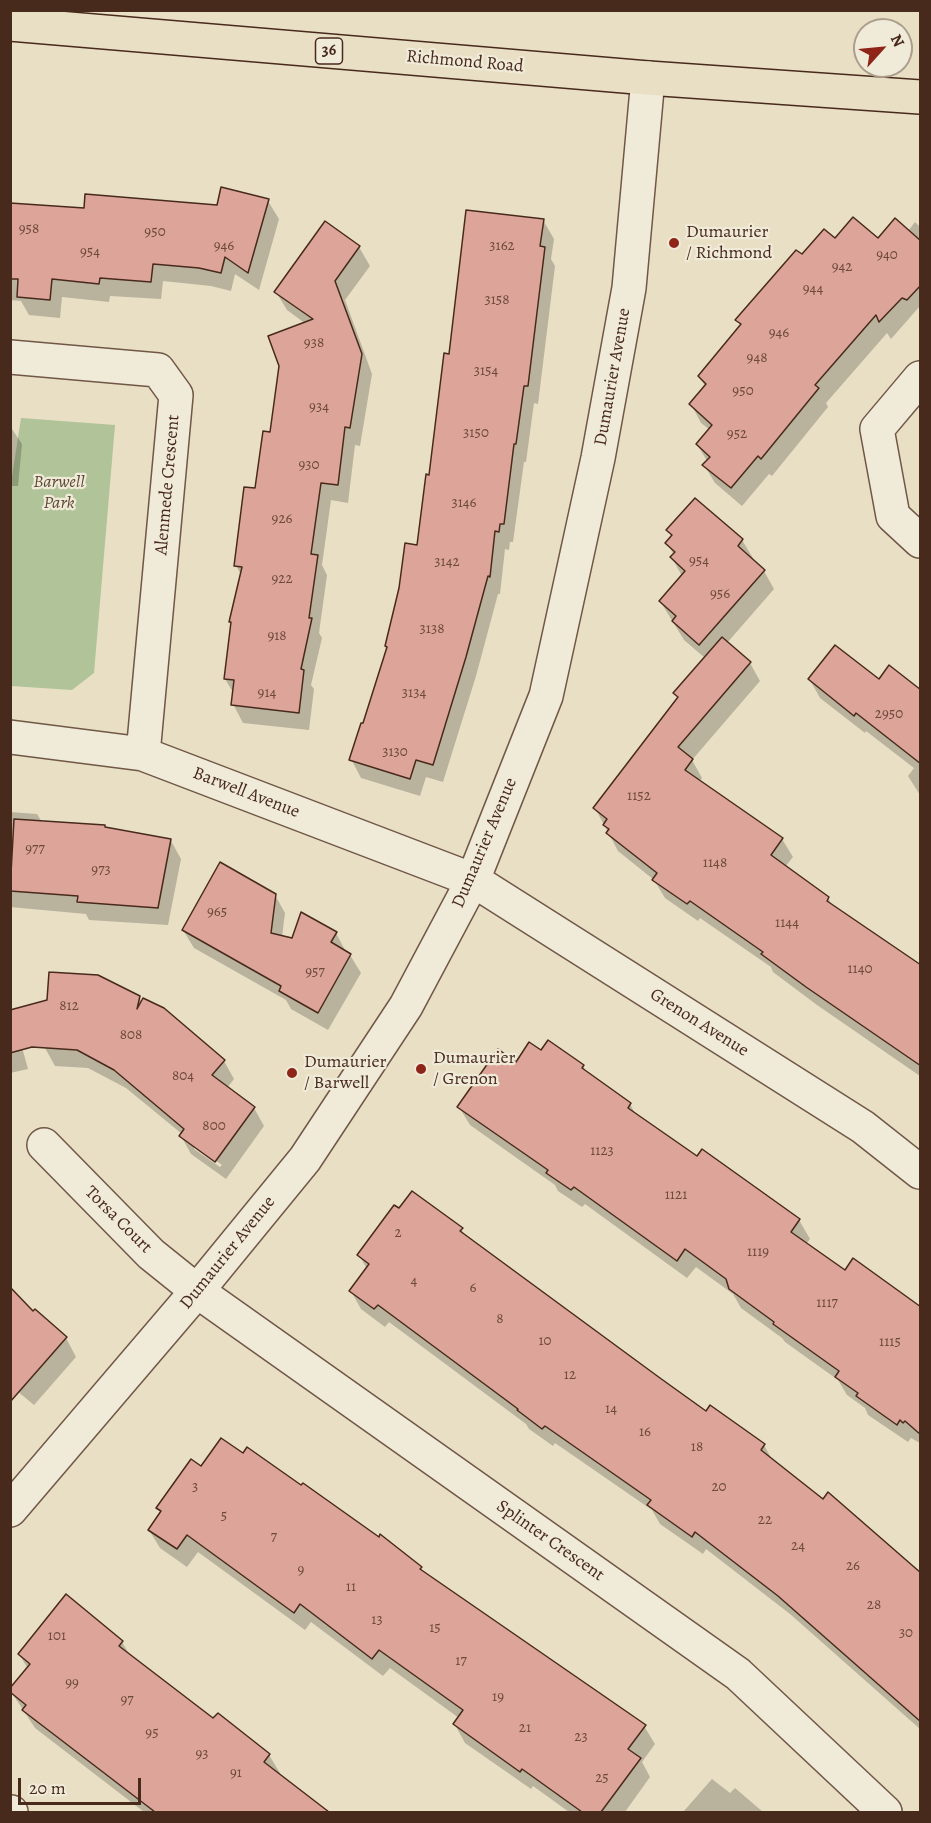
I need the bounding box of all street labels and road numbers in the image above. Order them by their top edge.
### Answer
road number: 36 [316,38,342,64]
street label: Richmond Road [405,46,525,78]
street label: Dumaurier Avenue [590,306,636,448]
street label: Alenmede Crescent [151,414,185,556]
street label: Barwell Avenue [190,763,302,823]
street label: Dumaurier Avenue [448,775,522,911]
street label: Grenon Avenue [646,984,752,1062]
street label: Torsa Court [80,1182,156,1258]
street label: Dumaurier Avenue [176,1192,280,1314]
street label: Splinter Crescent [492,1496,608,1586]

